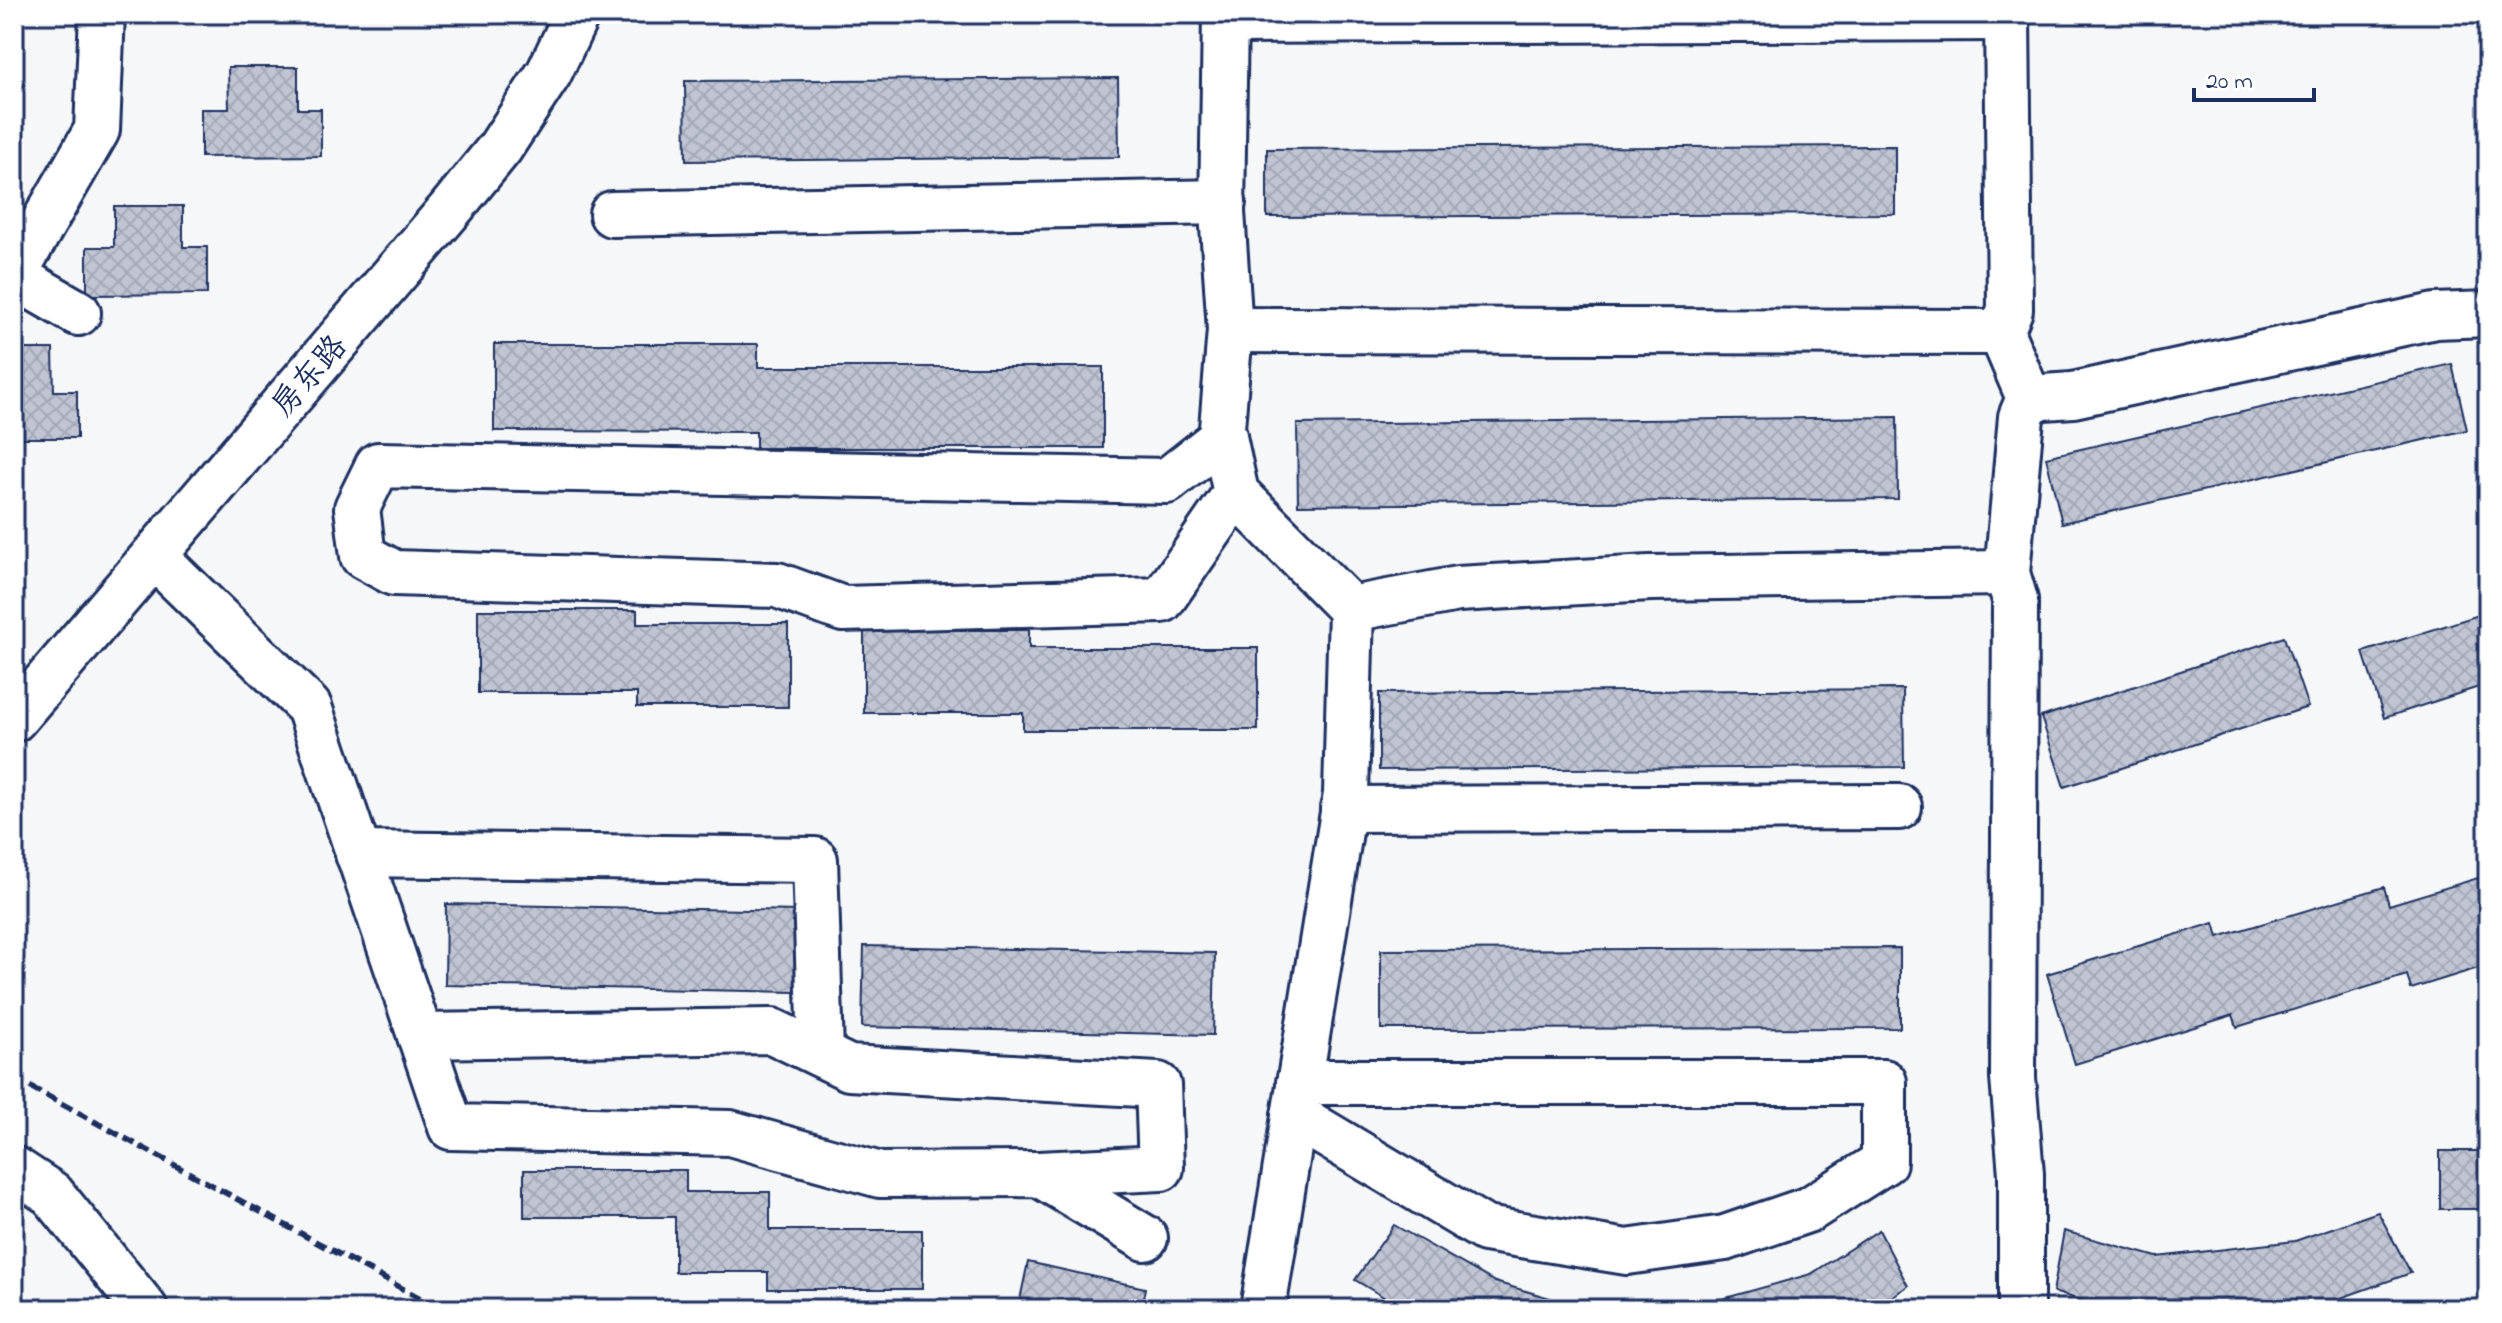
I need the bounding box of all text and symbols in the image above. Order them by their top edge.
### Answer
scale bar [2194,52,2314,102]
text: 20 m [2206,65,2253,100]
street label: 房东路 [261,326,360,429]

